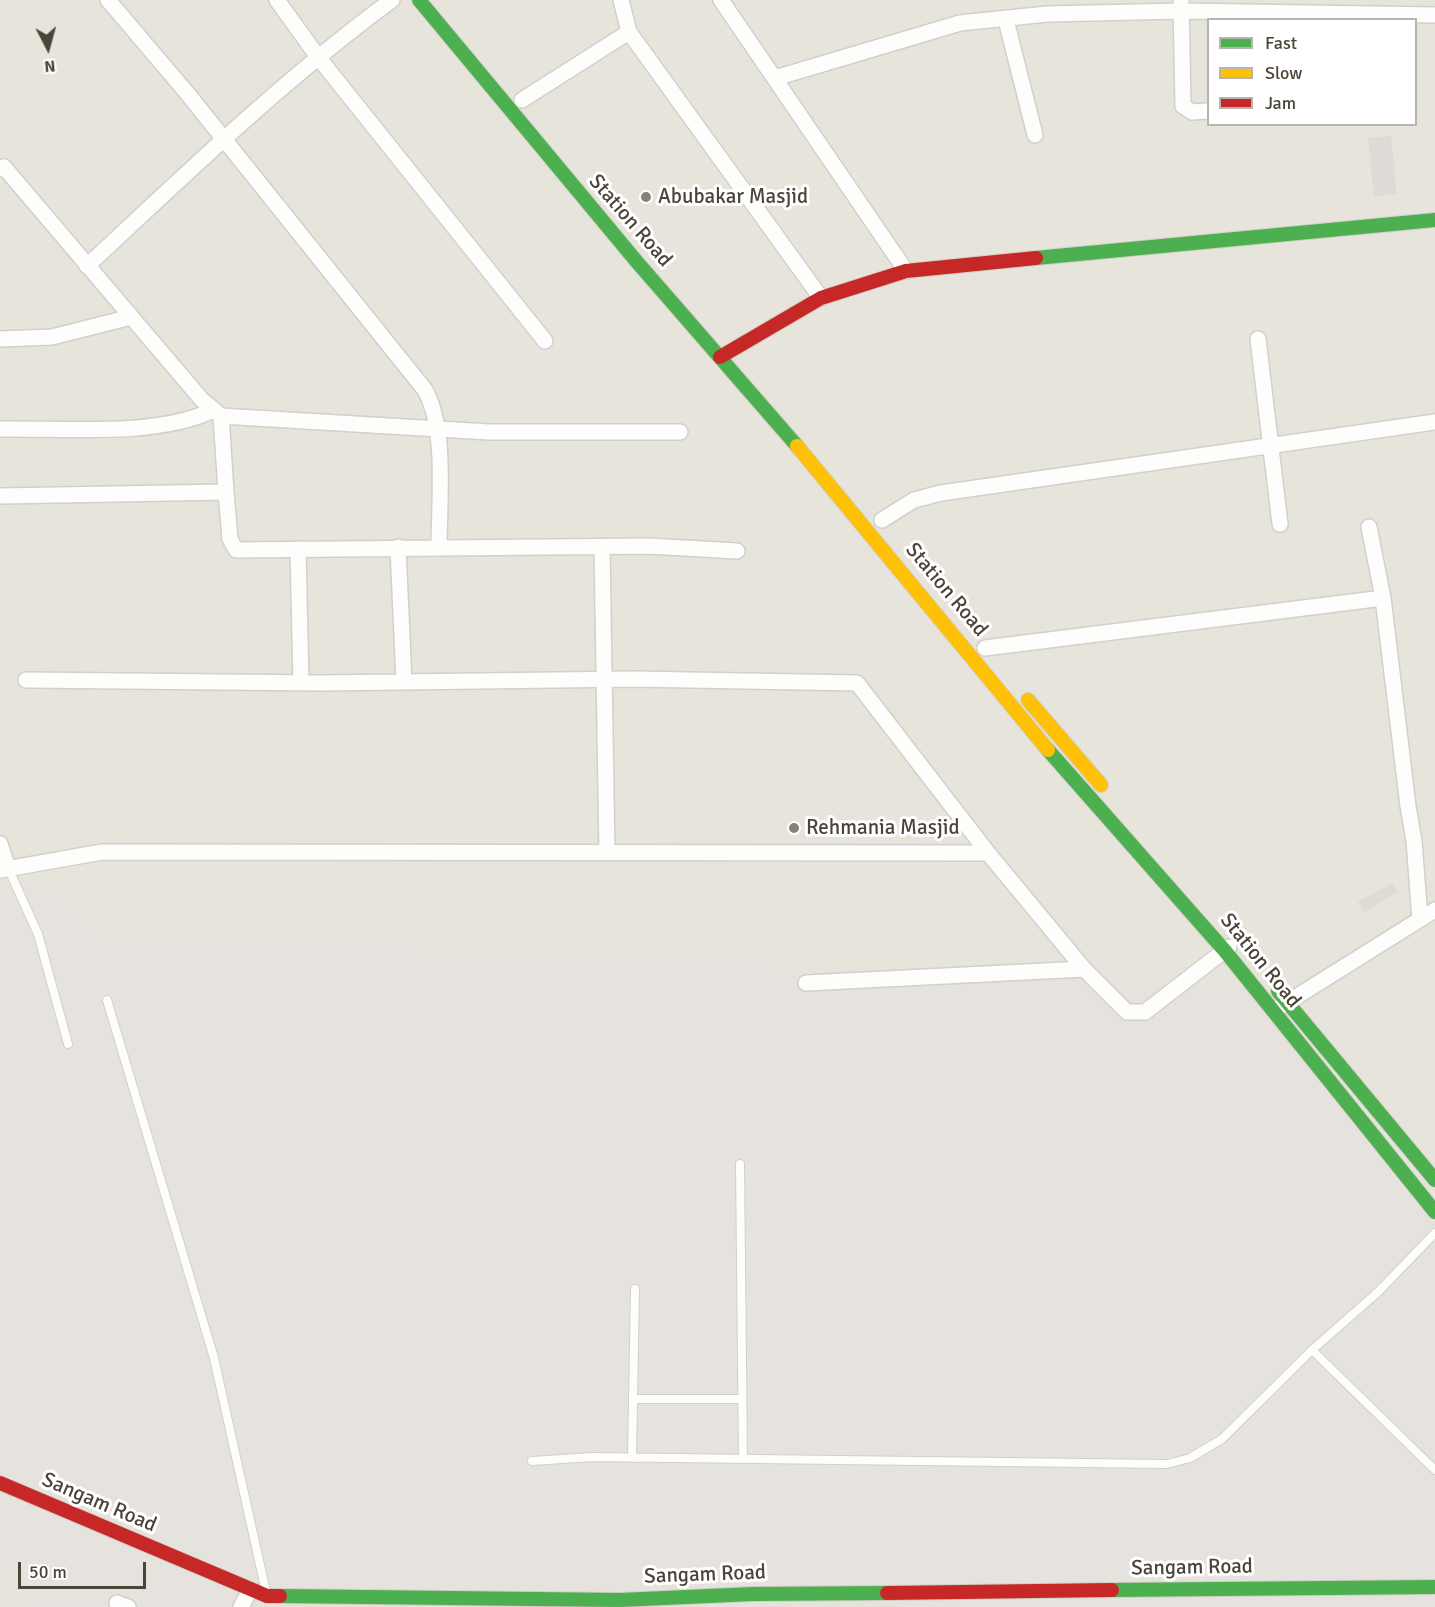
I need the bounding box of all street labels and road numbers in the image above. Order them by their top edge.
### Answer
street label: Station Road [583,169,677,273]
street label: Station Road [900,538,992,642]
street label: Station Road [1214,909,1306,1013]
street label: Sangam Road [38,1468,160,1538]
street label: Sangam Road [1131,1554,1253,1582]
street label: Sangam Road [644,1560,766,1590]

